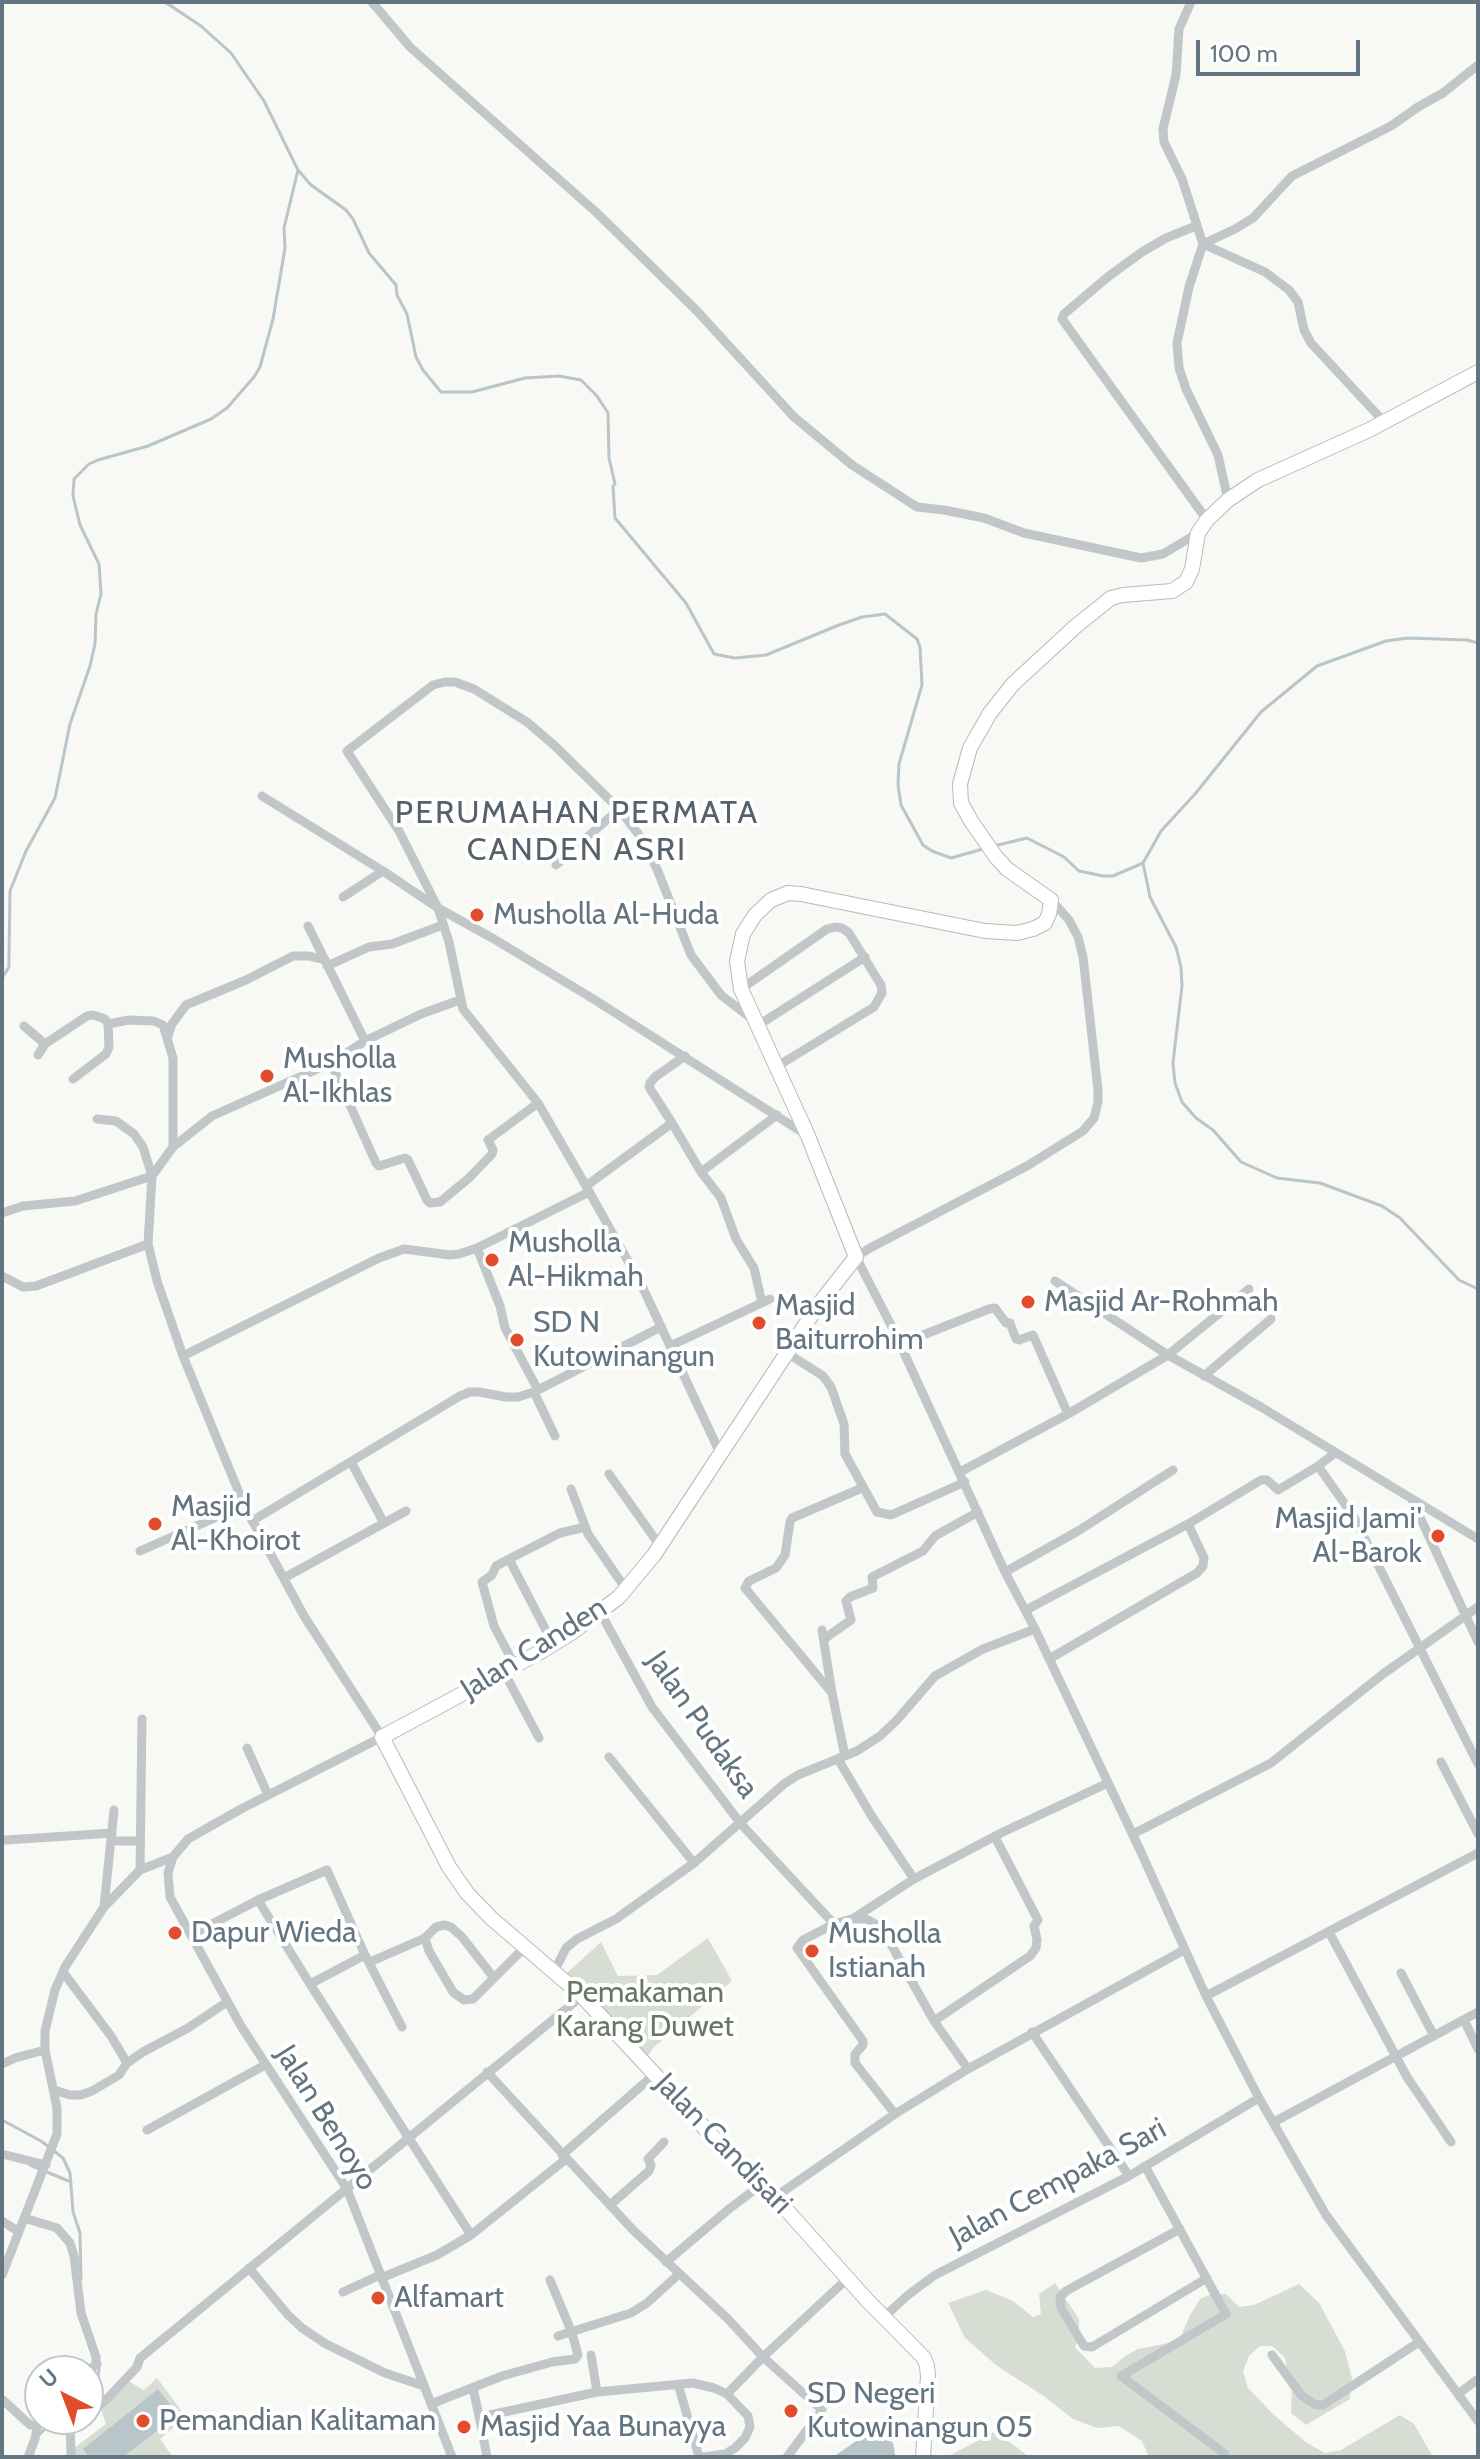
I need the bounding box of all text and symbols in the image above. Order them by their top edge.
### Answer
scale bar [1200,24,1364,74]
text: 100 m [1210,39,1278,68]
district label: PERUMAHAN PERMATA CANDEN ASRI [395,795,759,870]
place label: Musholla Al-Huda [493,897,719,933]
marker: Musholla Al-Huda [468,906,486,924]
place label: Musholla Al-Ikhlas [283,1041,396,1112]
marker: Musholla Al-Ikhlas [258,1067,276,1085]
place label: Musholla Al-Hikmah [508,1225,644,1296]
marker: Musholla Al-Hikmah [483,1251,501,1269]
place label: Masjid Ar-Rohmah [1044,1284,1278,1320]
place label: Masjid Baiturrohim [775,1288,923,1358]
marker: Masjid Ar-Rohmah [1019,1293,1037,1311]
place label: SD N Kutowinangun [533,1305,715,1376]
marker: Masjid Baiturrohim [750,1314,768,1332]
marker: SD N Kutowinangun [508,1331,526,1349]
place label: Masjid Al-Khoirot [171,1489,301,1560]
place label: Masjid Jami' Al-Barok [1274,1501,1422,1572]
marker: Masjid Al-Khoirot [146,1515,164,1533]
marker: Masjid Jami' Al-Barok [1429,1527,1447,1545]
street label: Jalan Canden [454,1590,614,1708]
street label: Jalan Pudaksa [638,1645,766,1805]
place label: Dapur Wieda [191,1915,357,1951]
place label: Musholla Istianah [828,1916,941,1986]
marker: Dapur Wieda [166,1924,184,1942]
marker: Musholla Istianah [803,1942,821,1960]
park label: Pemakaman Karang Duwet [556,1975,734,2046]
street label: Jalan Benoyo [267,2039,385,2197]
street label: Jalan Candisari [647,2066,799,2222]
street label: Jalan Cempaka Sari [944,2111,1172,2255]
place label: Alfamart [394,2280,504,2316]
marker: Alfamart [369,2289,387,2307]
north arrow [24,2355,104,2435]
text: U [34,2363,64,2394]
place label: SD Negeri Kutowinangun 05 [807,2376,1033,2446]
marker: SD Negeri Kutowinangun 05 [782,2402,800,2420]
place label: Pemandian Kalitaman [159,2403,436,2439]
place label: Masjid Yaa Bunayya [480,2409,726,2445]
marker: Pemandian Kalitaman [134,2412,152,2430]
marker: Masjid Yaa Bunayya [455,2418,473,2436]

